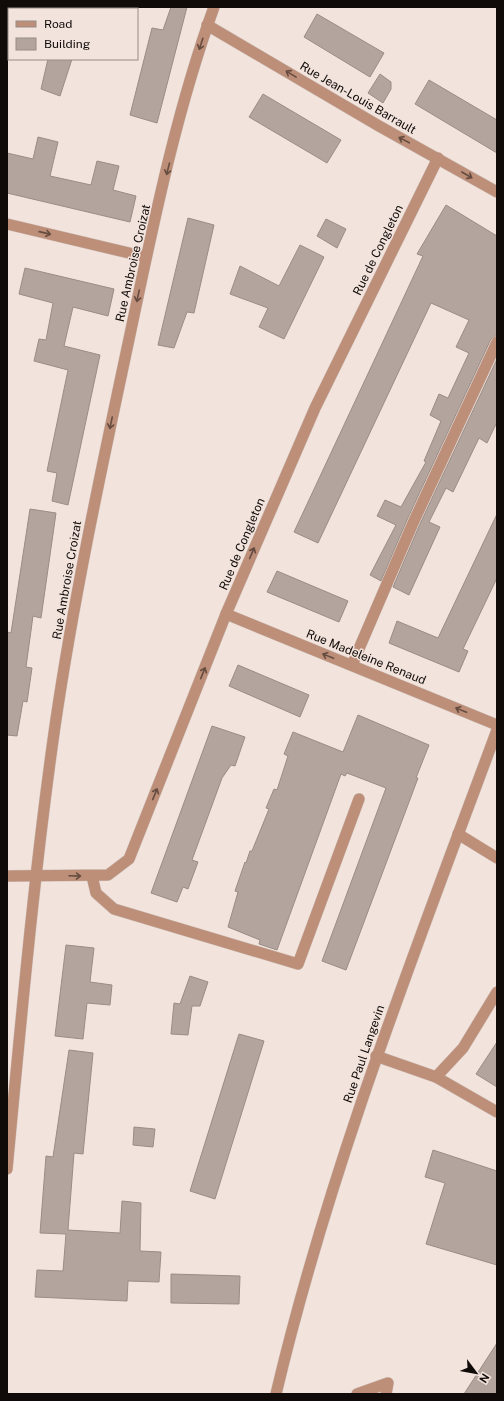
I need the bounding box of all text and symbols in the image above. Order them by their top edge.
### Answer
legend [8,8,138,60]
text: Road [44,17,72,31]
text: Building [44,37,90,51]
one-way arrow [197,37,204,50]
street label: Rue Jean-Louis Barrault [297,59,419,137]
one-way arrow [285,70,297,78]
one-way arrow [398,135,410,143]
one-way arrow [163,163,171,176]
one-way arrow [461,172,473,180]
street label: Rue de Congleton [350,202,406,297]
street label: Rue Ambroise Croizat [113,203,153,323]
one-way arrow [38,229,51,237]
one-way arrow [134,289,142,302]
one-way arrow [107,416,115,429]
street label: Rue de Congleton [216,496,268,592]
street label: Rue Ambroise Croizat [50,519,84,640]
one-way arrow [249,547,257,559]
street label: Rue Madeleine Renaud [304,627,428,687]
one-way arrow [322,651,334,659]
one-way arrow [199,667,207,679]
one-way arrow [455,706,467,713]
one-way arrow [152,788,159,800]
one-way arrow [68,872,81,879]
street label: Rue Paul Langevin [341,1003,387,1105]
north arrow [456,1353,496,1393]
text: N [477,1371,492,1385]

